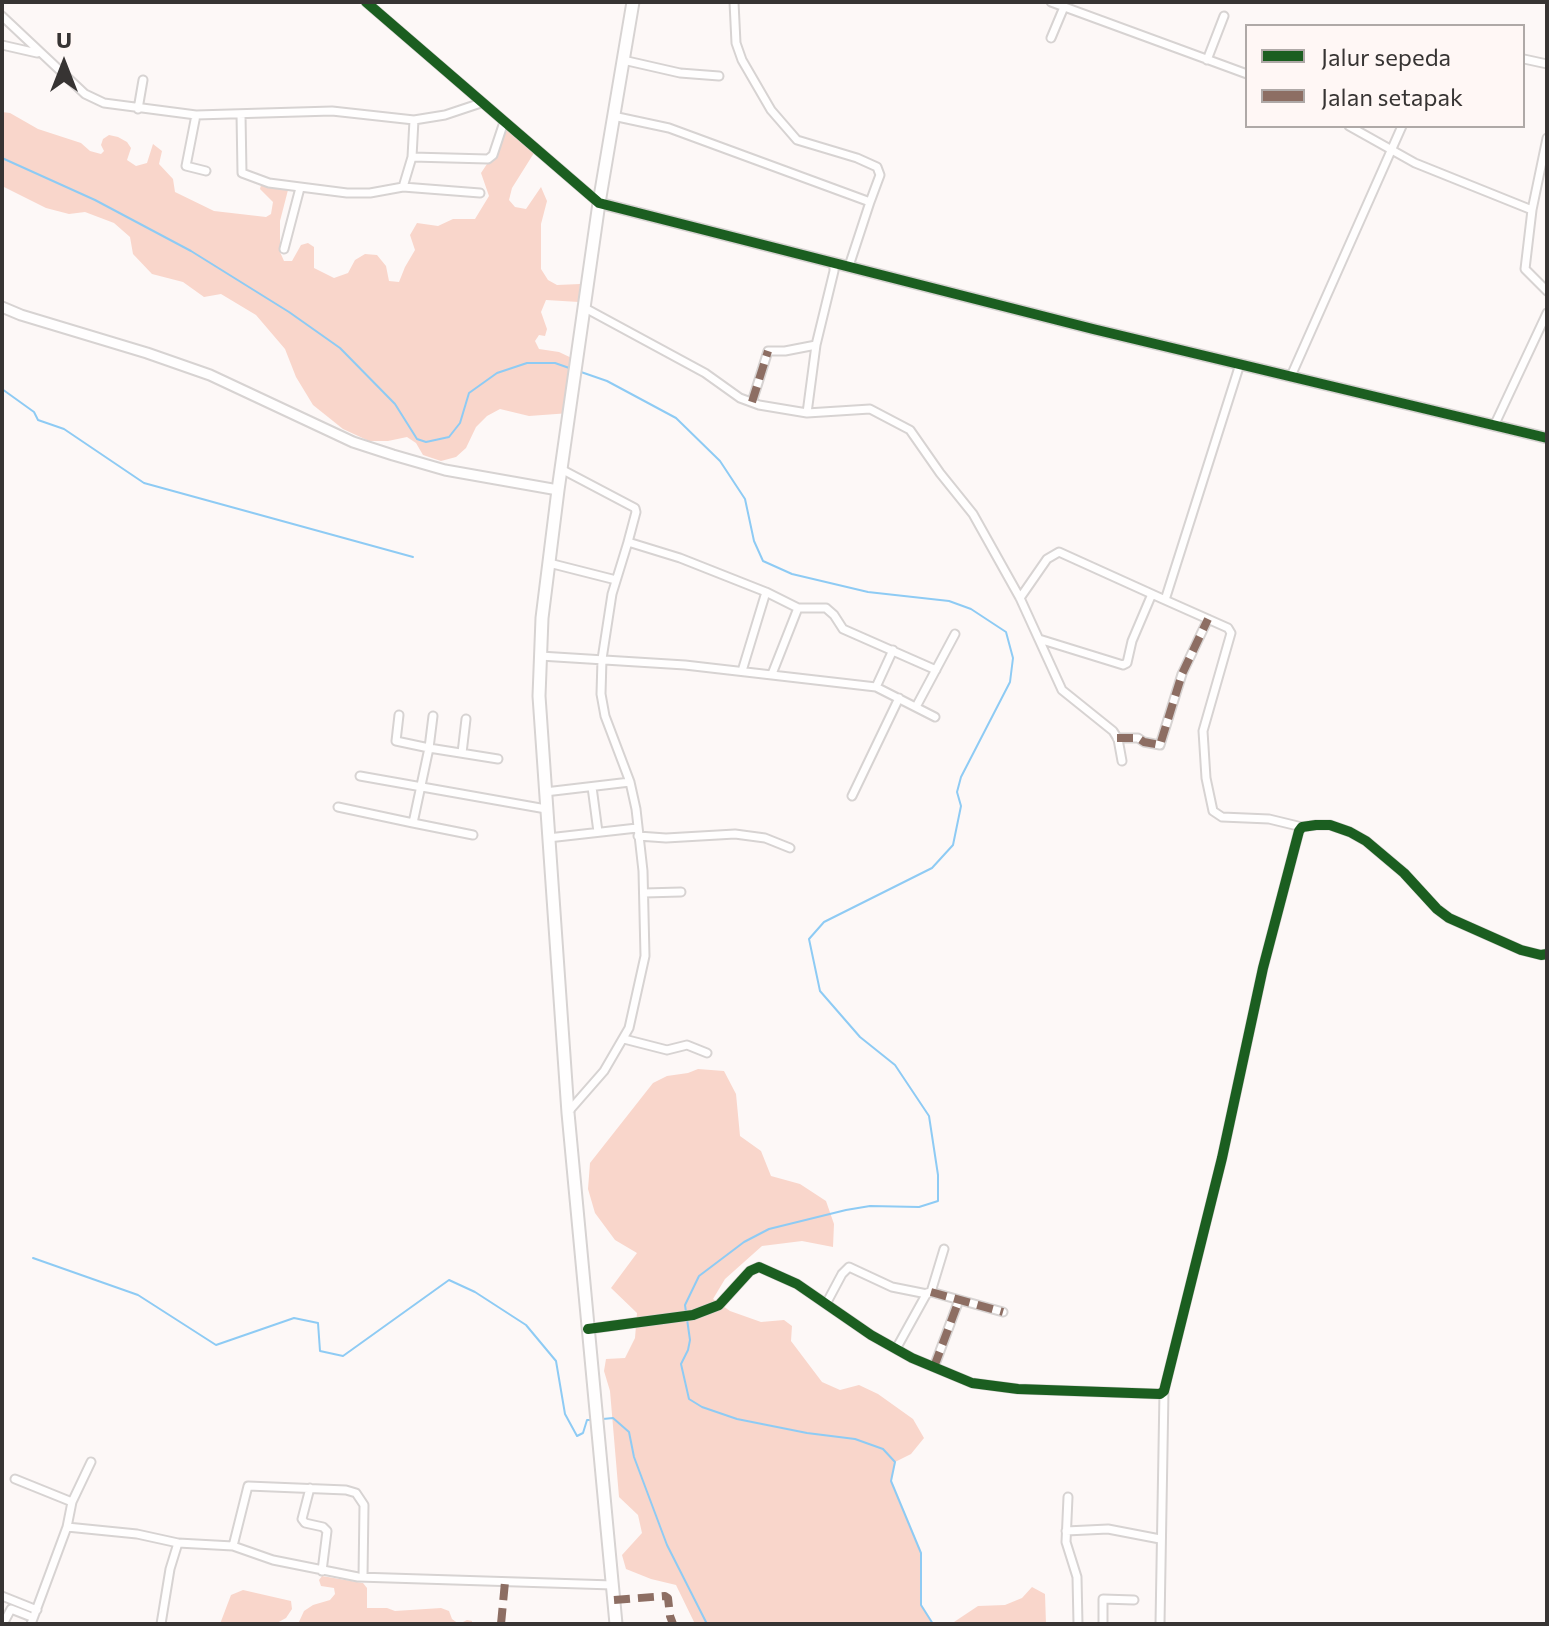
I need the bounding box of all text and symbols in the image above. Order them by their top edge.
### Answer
north arrow [24,24,104,104]
legend [1245,24,1525,128]
text: U [56,26,72,53]
text: Jalur sepeda [1321,42,1451,71]
text: Jalan setapak [1321,82,1463,111]

